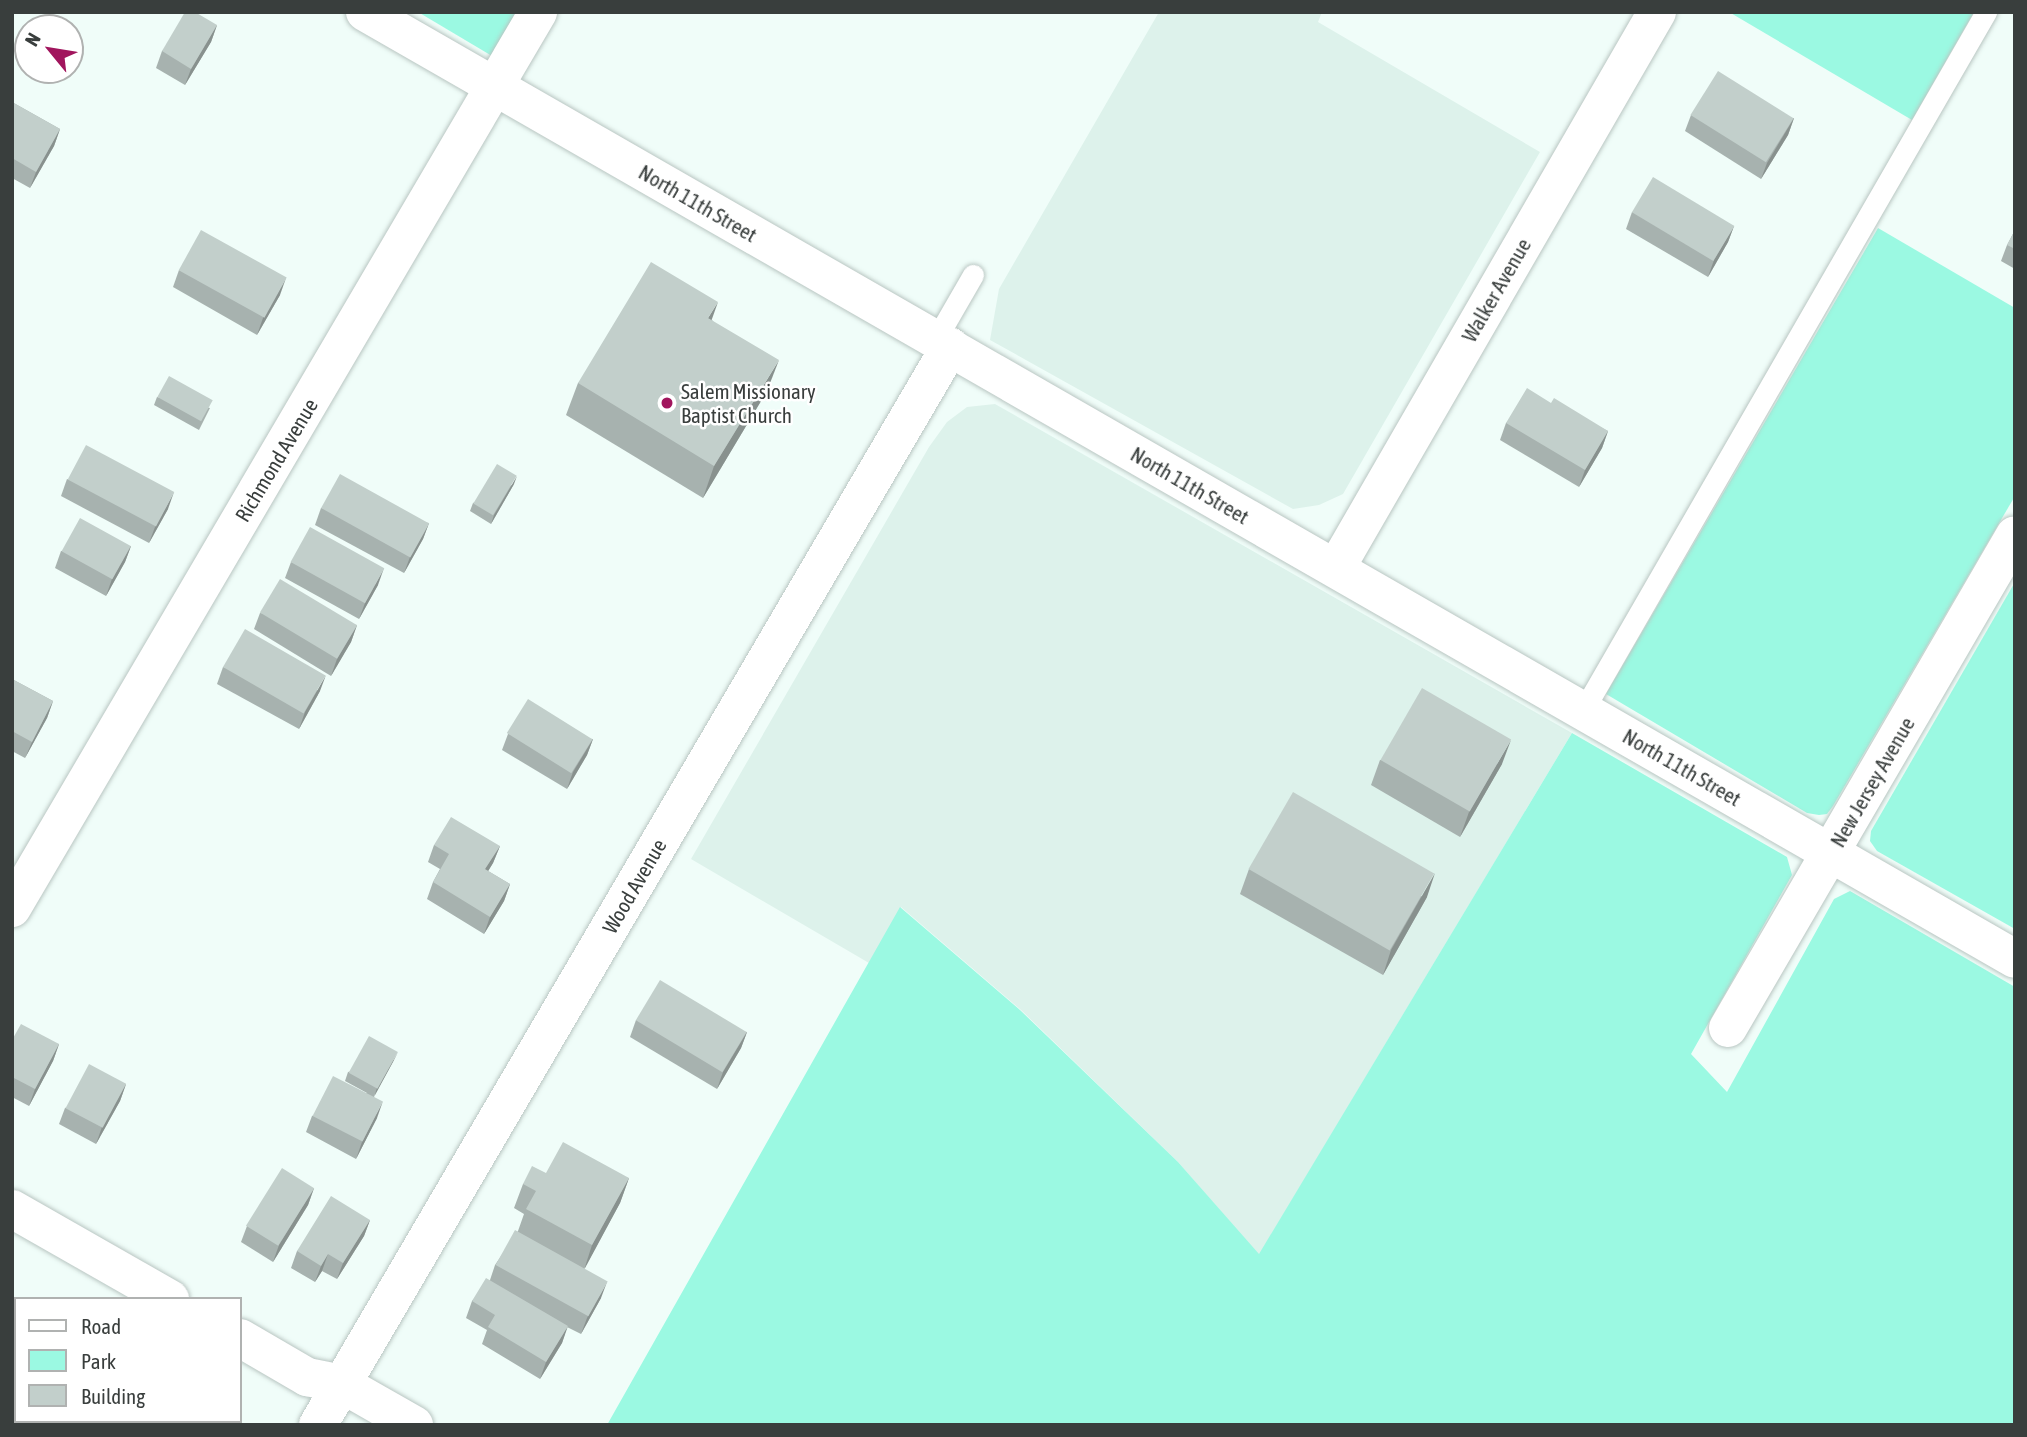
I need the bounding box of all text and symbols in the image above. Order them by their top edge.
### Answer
north arrow [14,14,84,84]
text: N [20,29,45,50]
street label: North 11th Street [634,159,762,247]
street label: Walker Avenue [1456,234,1536,346]
place label: Salem Missionary Baptist Church [681,378,816,428]
street label: Richmond Avenue [229,394,323,526]
marker: Salem Missionary Baptist Church [659,395,675,411]
street label: North 11th Street [1126,441,1254,529]
street label: New Jersey Avenue [1825,712,1919,852]
street label: North 11th Street [1618,723,1746,811]
street label: Wood Avenue [597,834,671,938]
legend [14,1297,242,1423]
text: Road [81,1314,121,1338]
text: Park [81,1349,116,1373]
text: Building [81,1384,145,1408]

